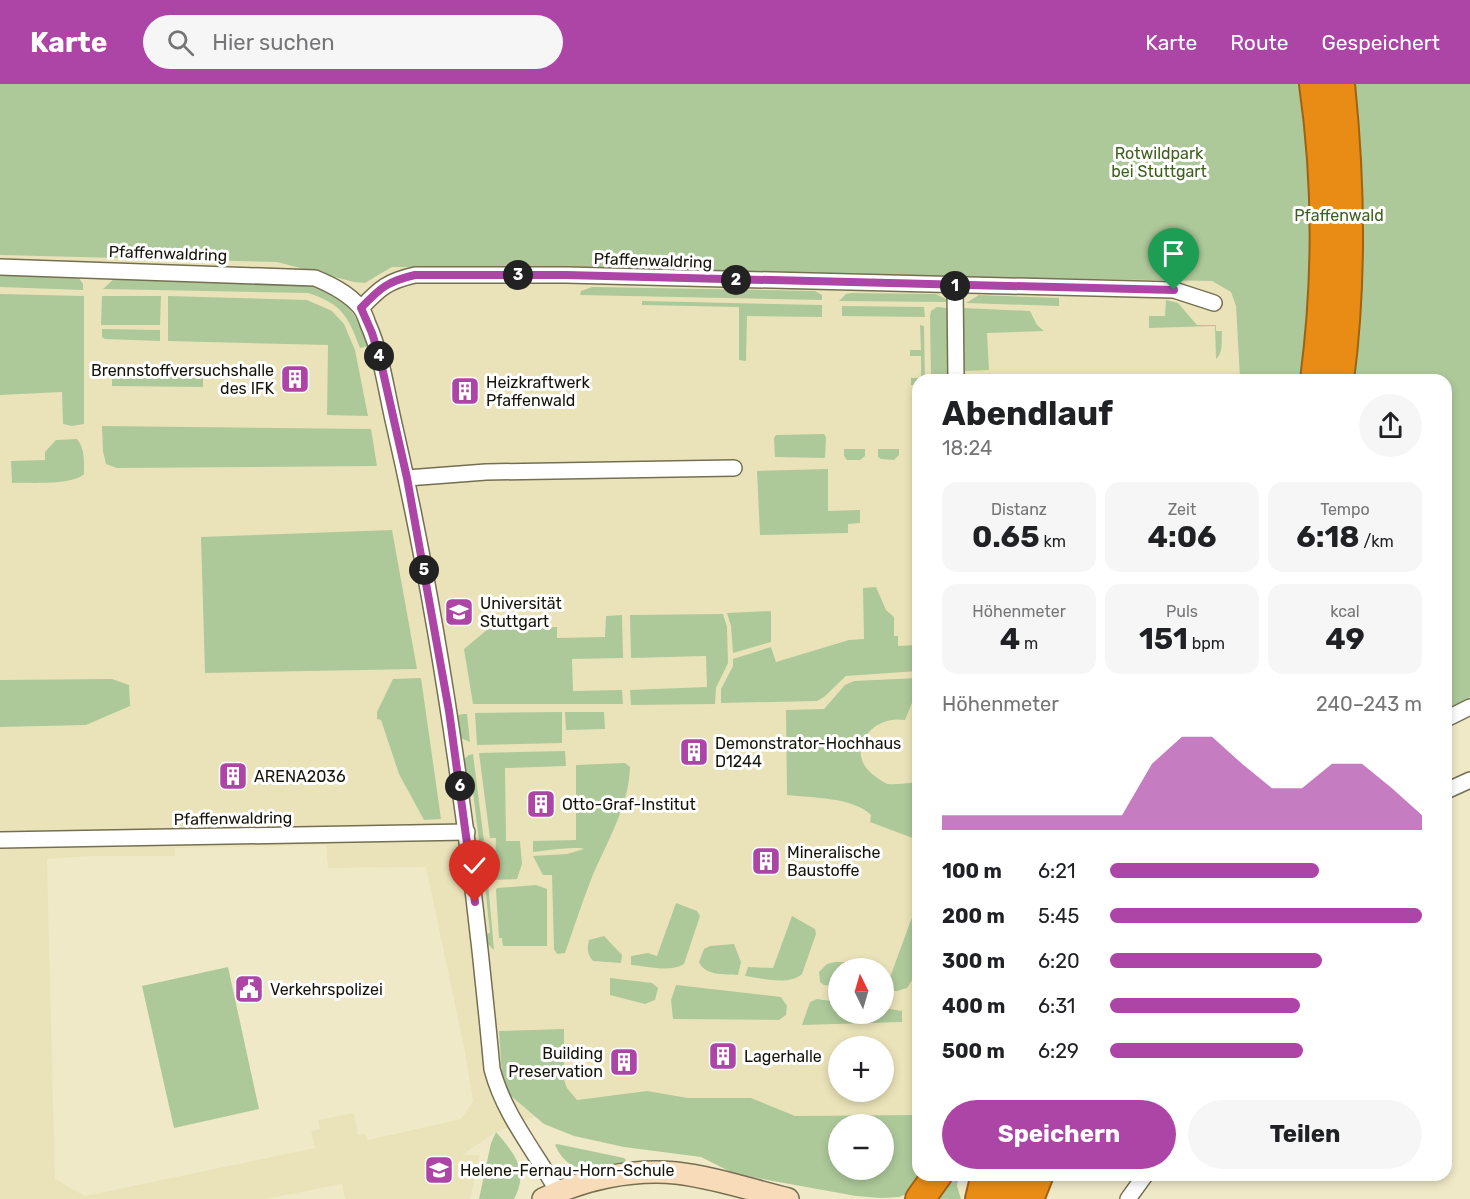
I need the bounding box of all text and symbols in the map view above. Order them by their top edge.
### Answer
search box [143,15,563,69]
text: Karte [30,26,107,59]
icon: search [164,26,197,59]
text: Hier suchen [212,29,335,56]
text: Karte [1145,30,1197,55]
text: Route [1230,30,1289,55]
text: Gespeichert [1322,30,1440,55]
park label: Rotwildpark bei Stuttgart [1111,144,1207,181]
park label: Pfaffenwald [1294,206,1384,225]
pin [1148,228,1199,290]
icon: arrive [1157,237,1190,270]
street label: Pfaffenwaldring [108,242,228,265]
street label: Pfaffenwaldring [593,249,713,272]
pin: 3 [503,260,533,290]
text: 3 [513,265,523,284]
pin: 2 [721,265,751,295]
text: 2 [731,270,741,289]
pin: 1 [940,271,970,301]
text: 1 [951,276,959,295]
pin: 4 [364,341,394,371]
text: 4 [374,346,384,365]
place label: Brennstoffversuchshalle des IFK [91,361,274,398]
building icon: Brennstoffversuchshalle des IFK [279,363,311,395]
place label: Heizkraftwerk Pfaffenwald [486,373,590,410]
building icon: Heizkraftwerk Pfaffenwald [449,375,481,407]
text: Abendlauf [942,394,1113,433]
button: share [1359,394,1422,457]
text: 18:24 [942,436,992,460]
text: Distanz [991,500,1047,519]
text: Zeit [1168,500,1196,519]
text: Tempo [1320,500,1370,519]
text: 0.65 [972,519,1040,555]
text: 4:06 [1147,519,1217,555]
text: 6:18 [1296,519,1360,555]
text: km [1040,532,1066,551]
text: /km [1360,532,1394,551]
pin: 5 [409,555,439,585]
text: 5 [419,560,429,579]
place label: Universität Stuttgart [480,594,562,631]
school or university icon: Universität Stuttgart [443,596,475,628]
text: Höhenmeter [972,602,1066,621]
text: Puls [1166,602,1198,621]
text: kcal [1330,602,1360,621]
text: 4 [1000,621,1020,657]
text: 151 [1139,621,1188,657]
text: 49 [1325,621,1365,657]
text: m [1020,634,1038,653]
text: bpm [1188,634,1225,653]
text: Höhenmeter [942,692,1059,716]
text: 240–243 m [1316,692,1422,716]
place label: Demonstrator-Hochhaus D1244 [715,734,901,771]
building icon: Demonstrator-Hochhaus D1244 [678,736,710,768]
building icon: ARENA2036 [217,760,249,792]
place label: ARENA2036 [254,767,346,786]
pin: 6 [445,771,475,801]
text: 6 [455,776,465,795]
building icon: Otto-Graf-Institut [525,788,557,820]
place label: Otto-Graf-Institut [562,795,696,814]
street label: Pfaffenwaldring [174,808,292,829]
pin [449,840,500,902]
place label: Mineralische Baustoffe [787,843,881,880]
building icon: Mineralische Baustoffe [750,845,782,877]
icon: check [458,849,491,882]
text: 100 m [942,859,1002,883]
text: 6:21 [1038,859,1075,883]
text: 200 m [942,904,1005,928]
text: 5:45 [1038,904,1079,928]
text: 300 m [942,949,1005,973]
text: 6:20 [1038,949,1080,973]
north arrow [828,958,894,1024]
map controls [828,958,894,1180]
public building icon: Verkehrspolizei [233,973,265,1005]
place label: Verkehrspolizei [270,980,383,999]
text: 400 m [942,994,1005,1018]
text: 6:31 [1038,994,1075,1018]
button: + [828,1036,894,1102]
text: 500 m [942,1039,1005,1063]
text: 6:29 [1038,1039,1079,1063]
building icon: Lagerhalle [707,1040,739,1072]
place label: Building Preservation [508,1044,603,1081]
building icon: Building Preservation [608,1046,640,1078]
place label: Lagerhalle [744,1047,822,1066]
button: Speichern [942,1100,1176,1169]
button: Teilen [1188,1100,1422,1169]
button: − [828,1114,894,1180]
school or university icon: Helene-Fernau-Horn-Schule [423,1154,455,1186]
place label: Helene-Fernau-Horn-Schule [460,1161,674,1180]

